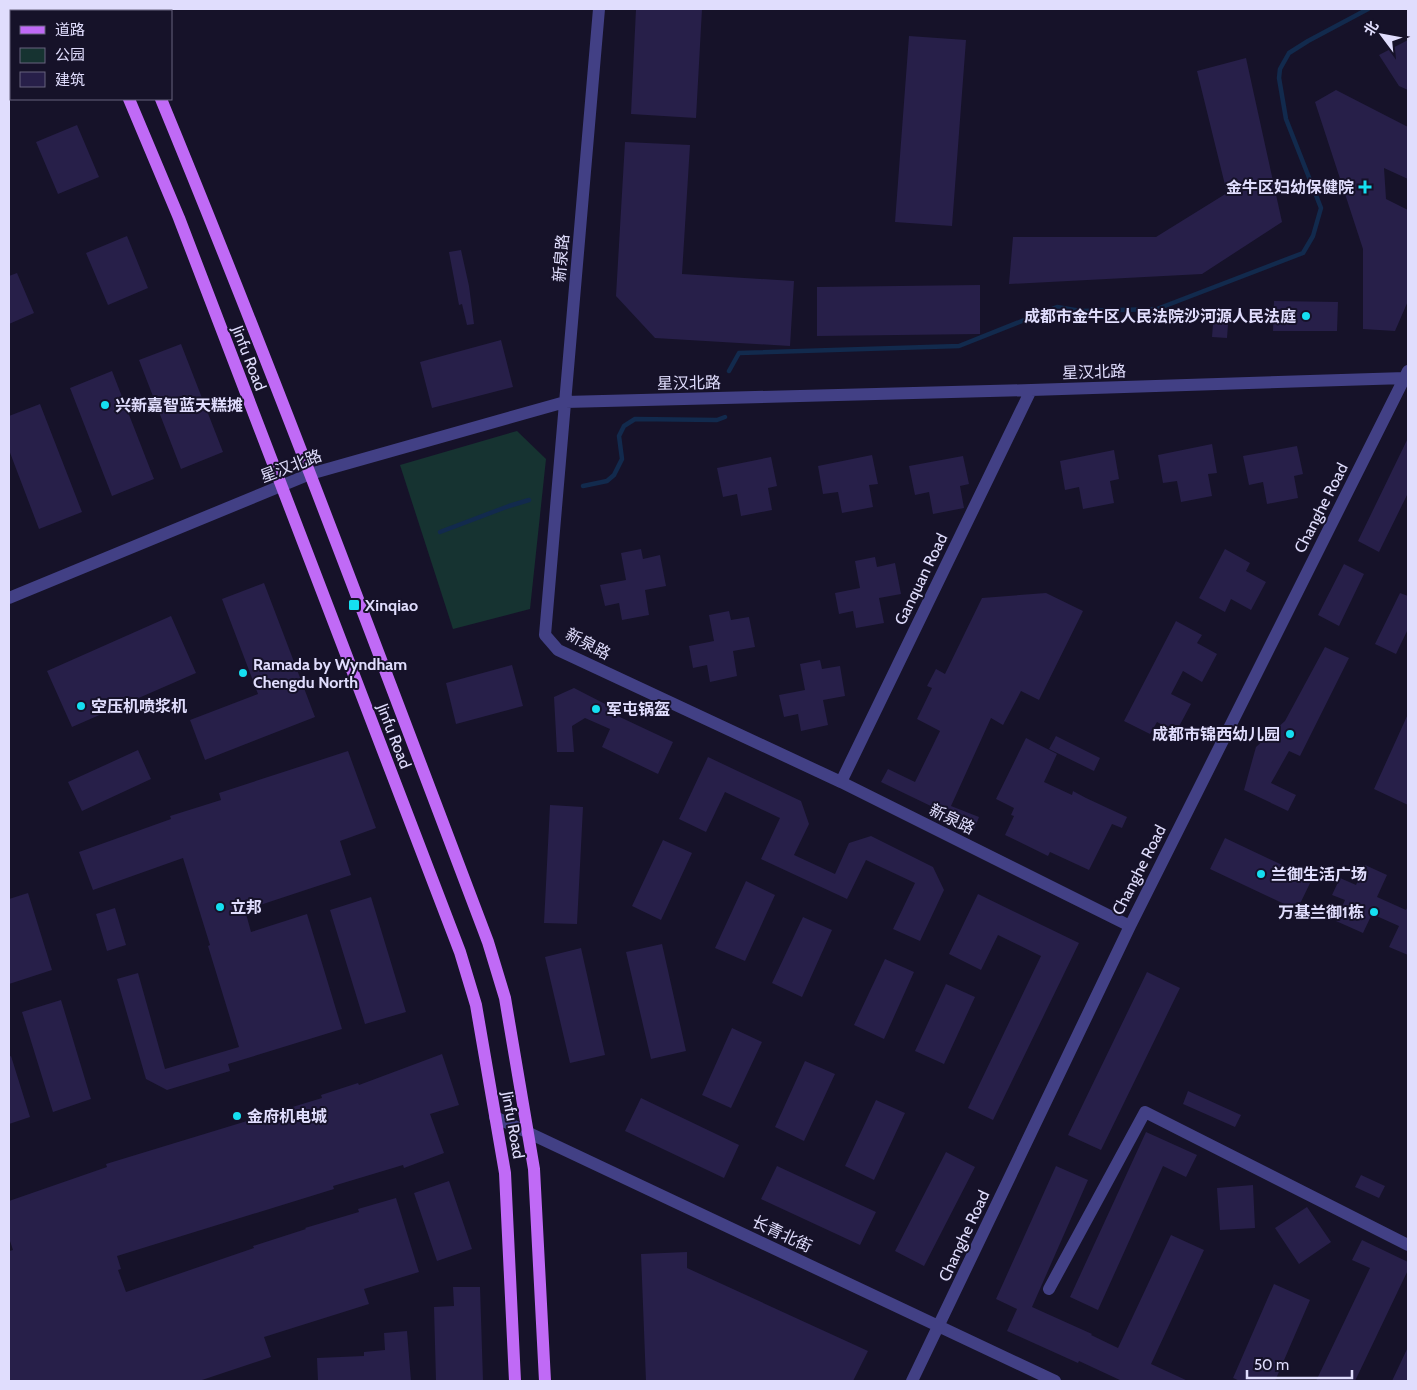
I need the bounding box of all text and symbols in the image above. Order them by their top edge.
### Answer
legend [10,10,172,100]
north arrow [1357,10,1407,60]
text: 北 [1360,17,1382,39]
text: 道路 [55,21,85,39]
text: 公园 [55,46,85,64]
text: 建筑 [55,71,85,89]
place label: 金牛区妇幼保健院 [1226,178,1354,197]
marker: 金牛区妇幼保健院 [1358,180,1372,194]
street label: 新泉路 [549,233,573,283]
place label: 成都市金牛区人民法院沙河源人民法庭 [1024,307,1296,326]
marker: 成都市金牛区人民法院沙河源人民法庭 [1300,310,1312,322]
street label: Jinfu Road [228,322,270,393]
street label: 星汉北路 [1062,361,1126,383]
street label: 星汉北路 [657,373,721,393]
place label: 兴新嘉智蓝天糕摊 [115,396,243,415]
marker: 兴新嘉智蓝天糕摊 [99,399,111,411]
street label: 星汉北路 [258,446,324,486]
street label: Changhe Road [1290,460,1352,556]
street label: Ganquan Road [891,530,951,628]
place label: Xinqiao [364,596,418,615]
marker: Xinqiao [347,598,361,612]
street label: 新泉路 [562,624,614,664]
place label: Ramada by Wyndham Chengdu North [253,655,407,692]
marker: Ramada by Wyndham Chengdu North [237,667,249,679]
place label: 空压机喷浆机 [91,697,187,716]
marker: 空压机喷浆机 [75,700,87,712]
street label: Jinfu Road [373,700,415,771]
place label: 军屯锅盔 [606,700,670,719]
marker: 军屯锅盔 [590,703,602,715]
place label: 成都市锦西幼儿园 [1152,725,1280,744]
marker: 成都市锦西幼儿园 [1284,728,1296,740]
street label: 新泉路 [926,800,978,838]
street label: Changhe Road [1108,822,1170,918]
place label: 兰御生活广场 [1271,865,1367,884]
marker: 兰御生活广场 [1255,868,1267,880]
place label: 立邦 [230,898,262,917]
marker: 立邦 [214,901,226,913]
place label: 万基兰御1栋 [1278,903,1364,922]
marker: 万基兰御1栋 [1368,906,1380,918]
street label: Jinfu Road [498,1089,528,1160]
place label: 金府机电城 [247,1107,327,1126]
marker: 金府机电城 [231,1110,243,1122]
street label: Changhe Road [935,1187,993,1285]
street label: 长青北街 [749,1212,815,1256]
scale bar [1247,1348,1352,1380]
text: 50 m [1254,1356,1289,1374]

